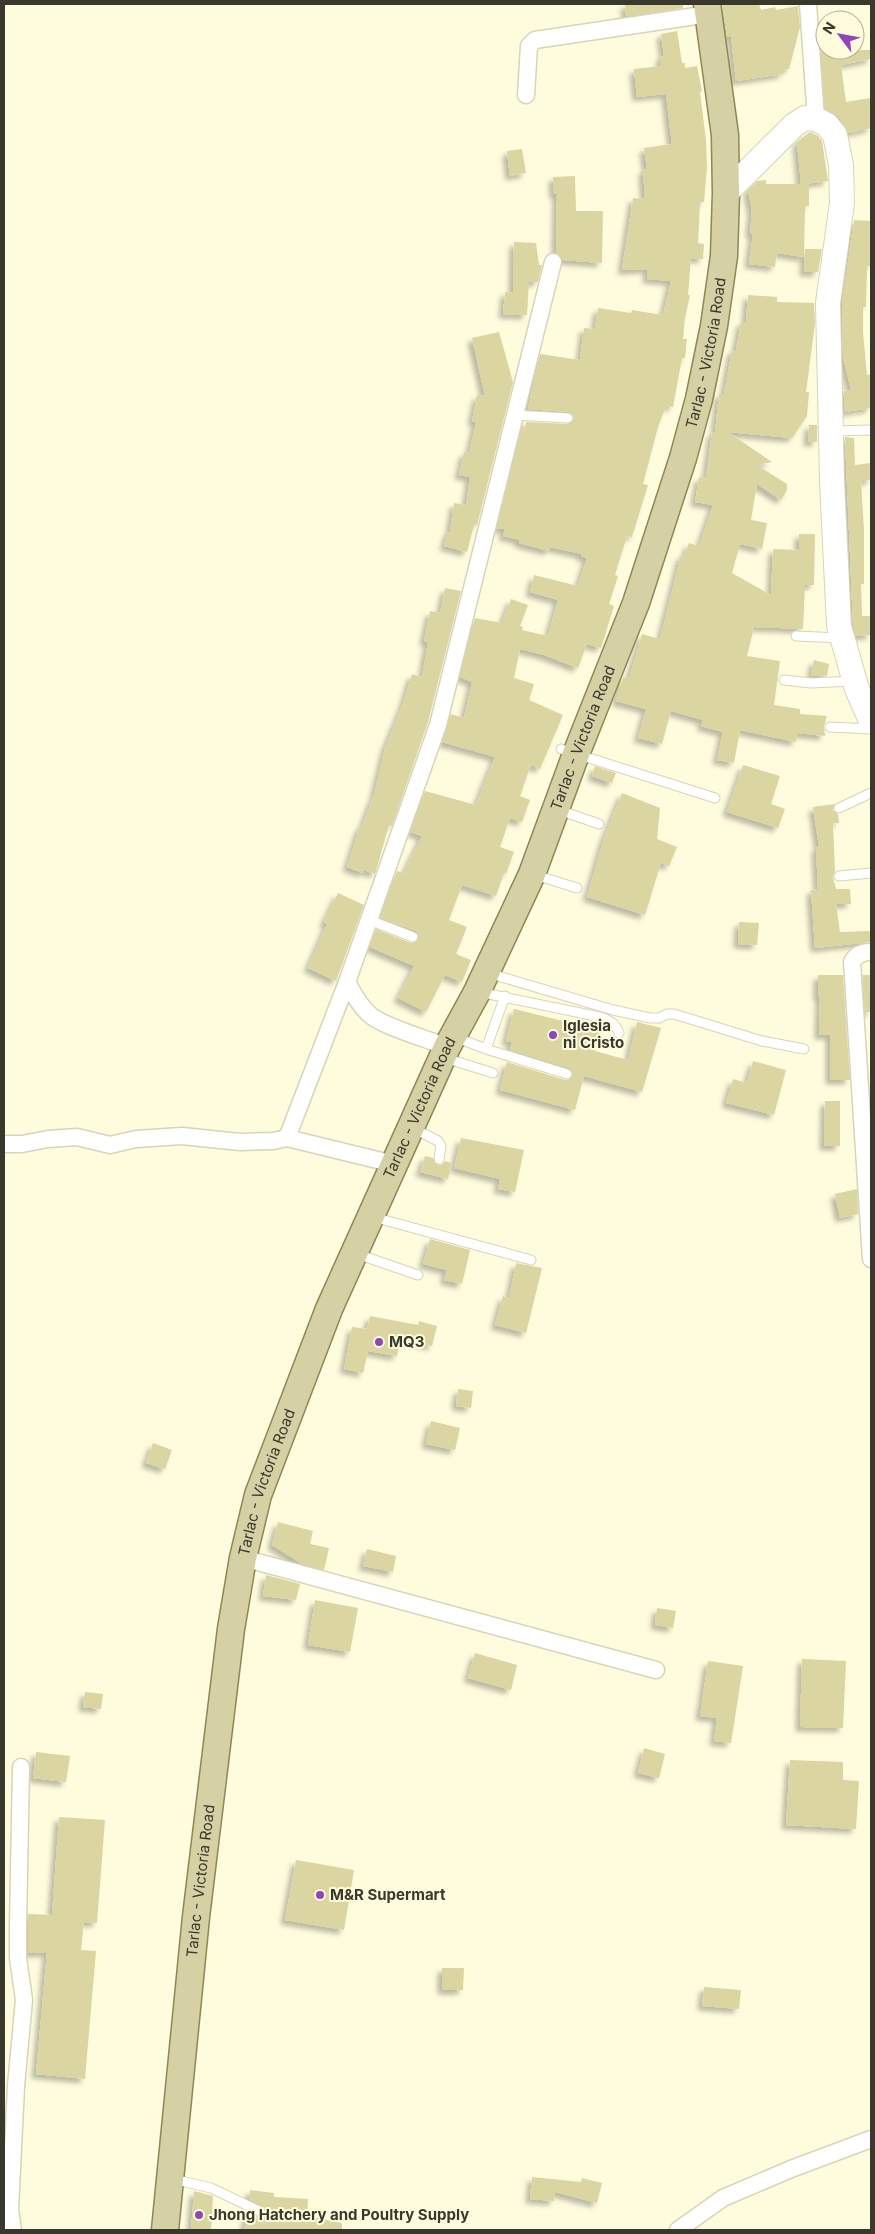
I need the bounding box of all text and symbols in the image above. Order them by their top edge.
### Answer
north arrow [815,10,865,60]
text: N [819,19,839,37]
street label: Tarlac - Victoria Road [681,276,730,431]
street label: Tarlac - Victoria Road [546,663,619,813]
place label: Iglesia ni Cristo [563,1016,624,1052]
marker: Iglesia ni Cristo [547,1029,559,1041]
street label: Tarlac - Victoria Road [379,1033,460,1182]
place label: MQ3 [389,1332,424,1351]
marker: MQ3 [373,1336,385,1348]
street label: Tarlac - Victoria Road [234,1406,299,1558]
street label: Tarlac - Victoria Road [182,1803,219,1958]
place label: M&R Supermart [330,1885,446,1904]
marker: M&R Supermart [314,1889,326,1901]
place label: Jhong Hatchery and Poultry Supply [209,2205,469,2224]
marker: Jhong Hatchery and Poultry Supply [193,2209,205,2221]

